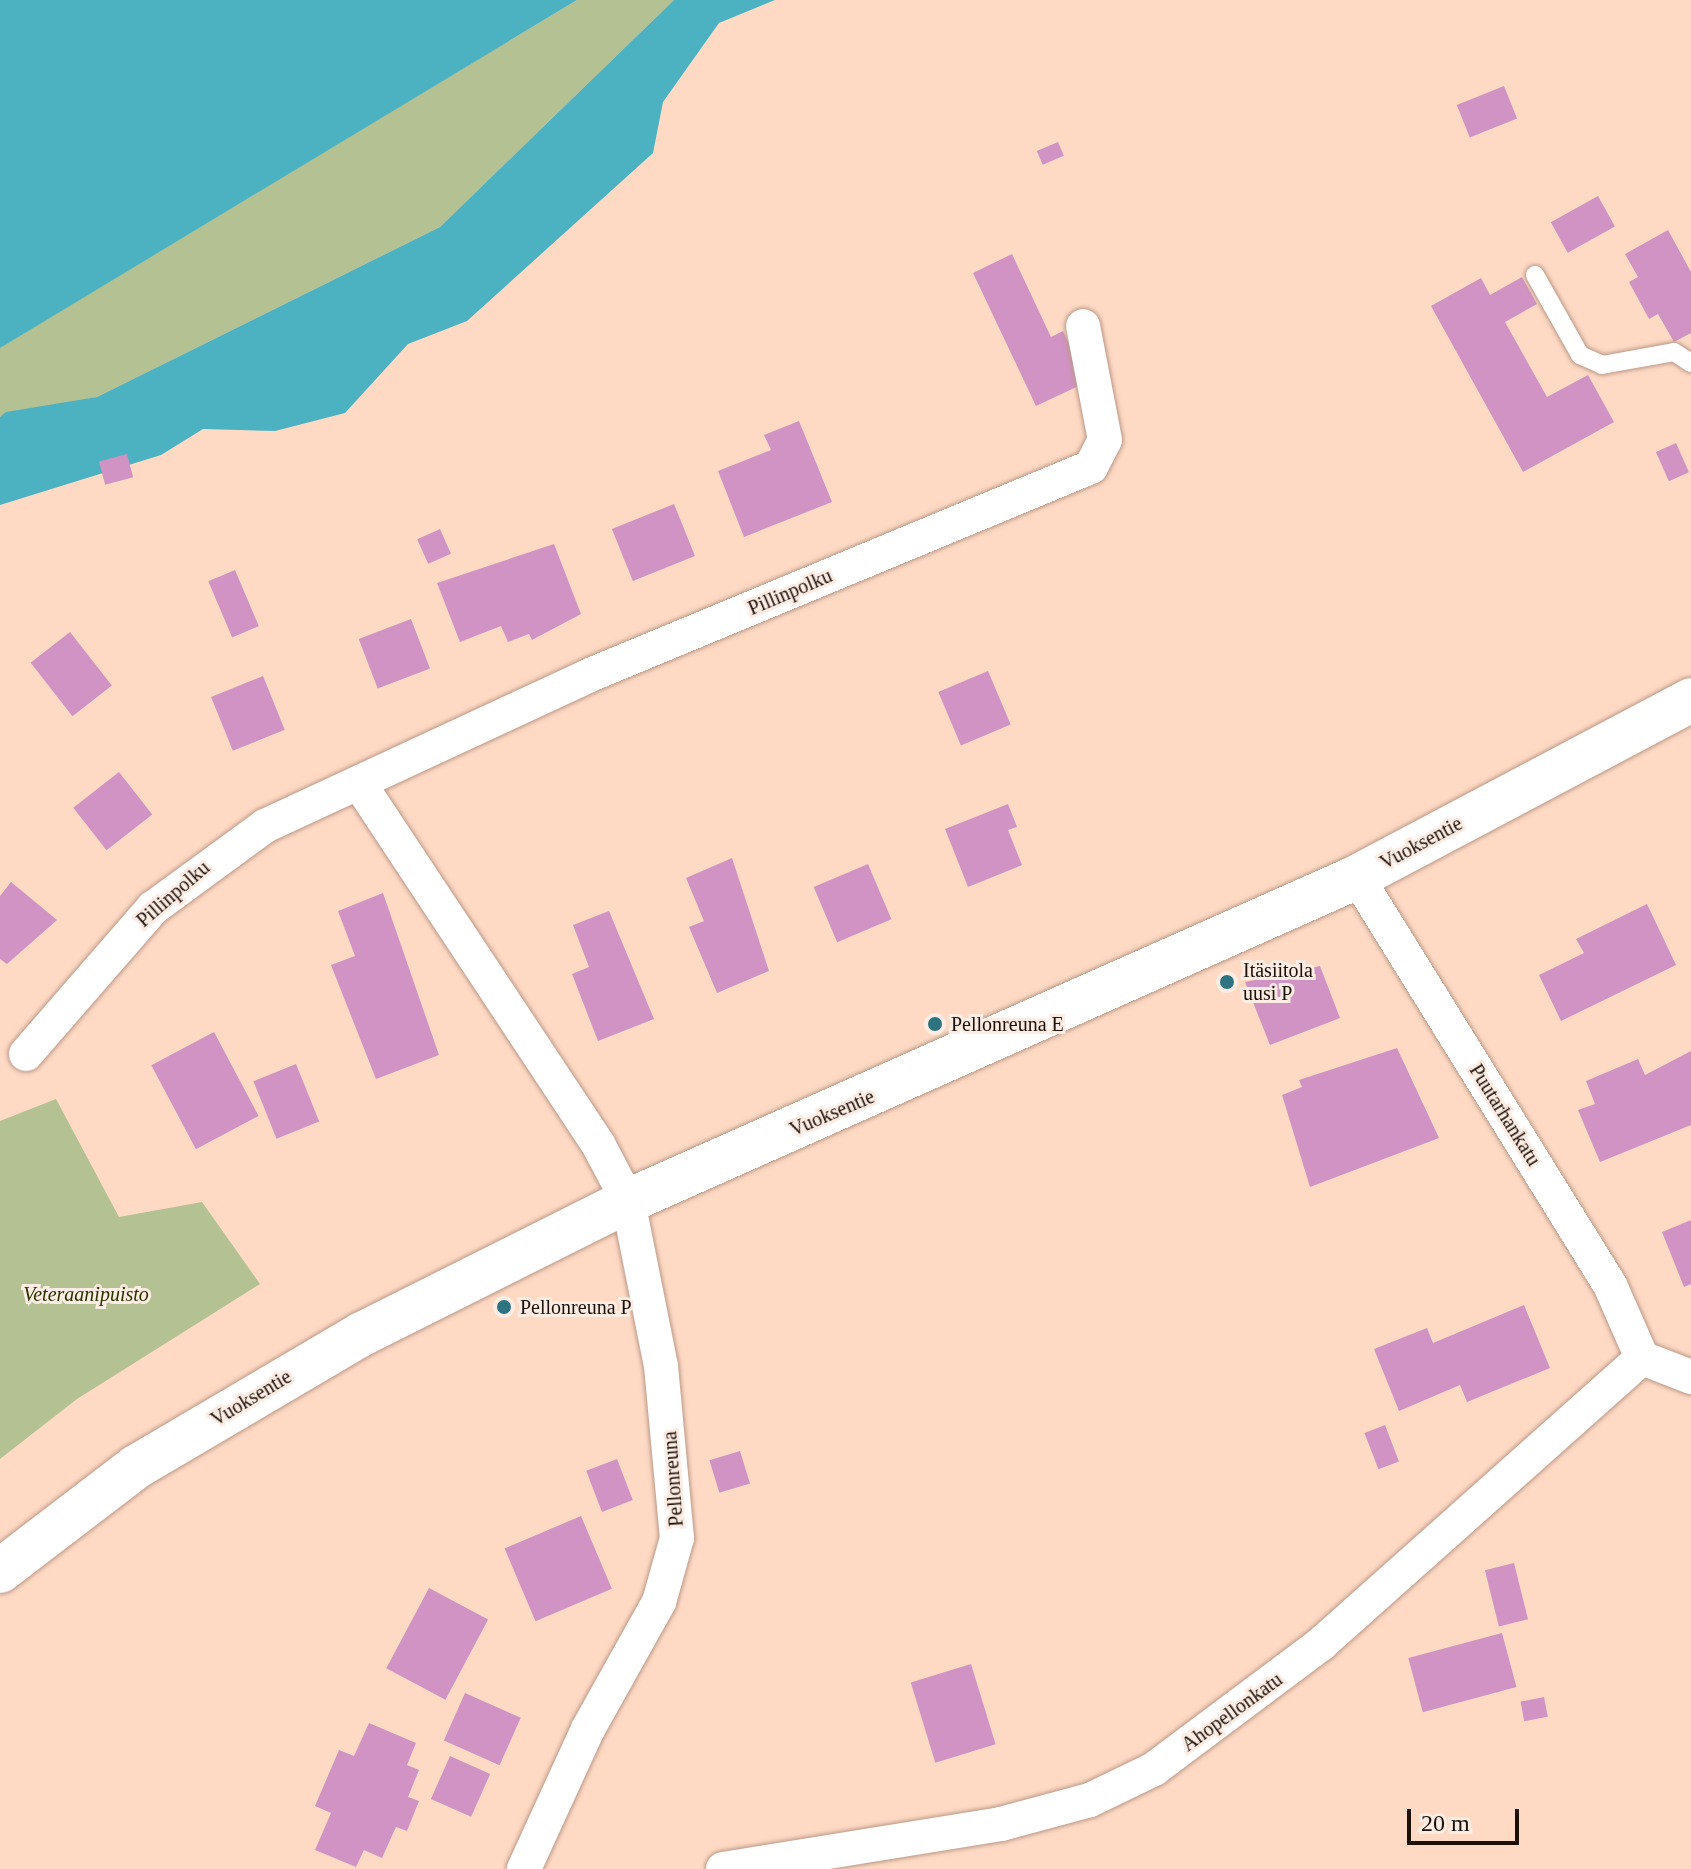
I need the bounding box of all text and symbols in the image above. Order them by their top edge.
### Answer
street label: Pillinpolku [744,564,836,620]
street label: Vuoksentie [1376,811,1466,875]
street label: Pillinpolku [132,856,214,932]
place label: Itäsiitola uusi P [1243,958,1313,1005]
marker: Itäsiitola uusi P [1218,973,1236,991]
place label: Pellonreuna E [951,1012,1064,1036]
marker: Pellonreuna E [926,1015,944,1033]
street label: Puutarhankatu [1464,1060,1546,1170]
street label: Vuoksentie [786,1084,878,1142]
park label: Veteraanipuisto [23,1282,149,1306]
place label: Pellonreuna P [520,1295,632,1319]
marker: Pellonreuna P [495,1298,513,1316]
street label: Vuoksentie [206,1365,296,1431]
street label: Pellonreuna [658,1431,688,1527]
street label: Ahopellonkatu [1177,1667,1287,1757]
scale bar [1411,1793,1523,1843]
text: 20 m [1421,1810,1470,1836]

